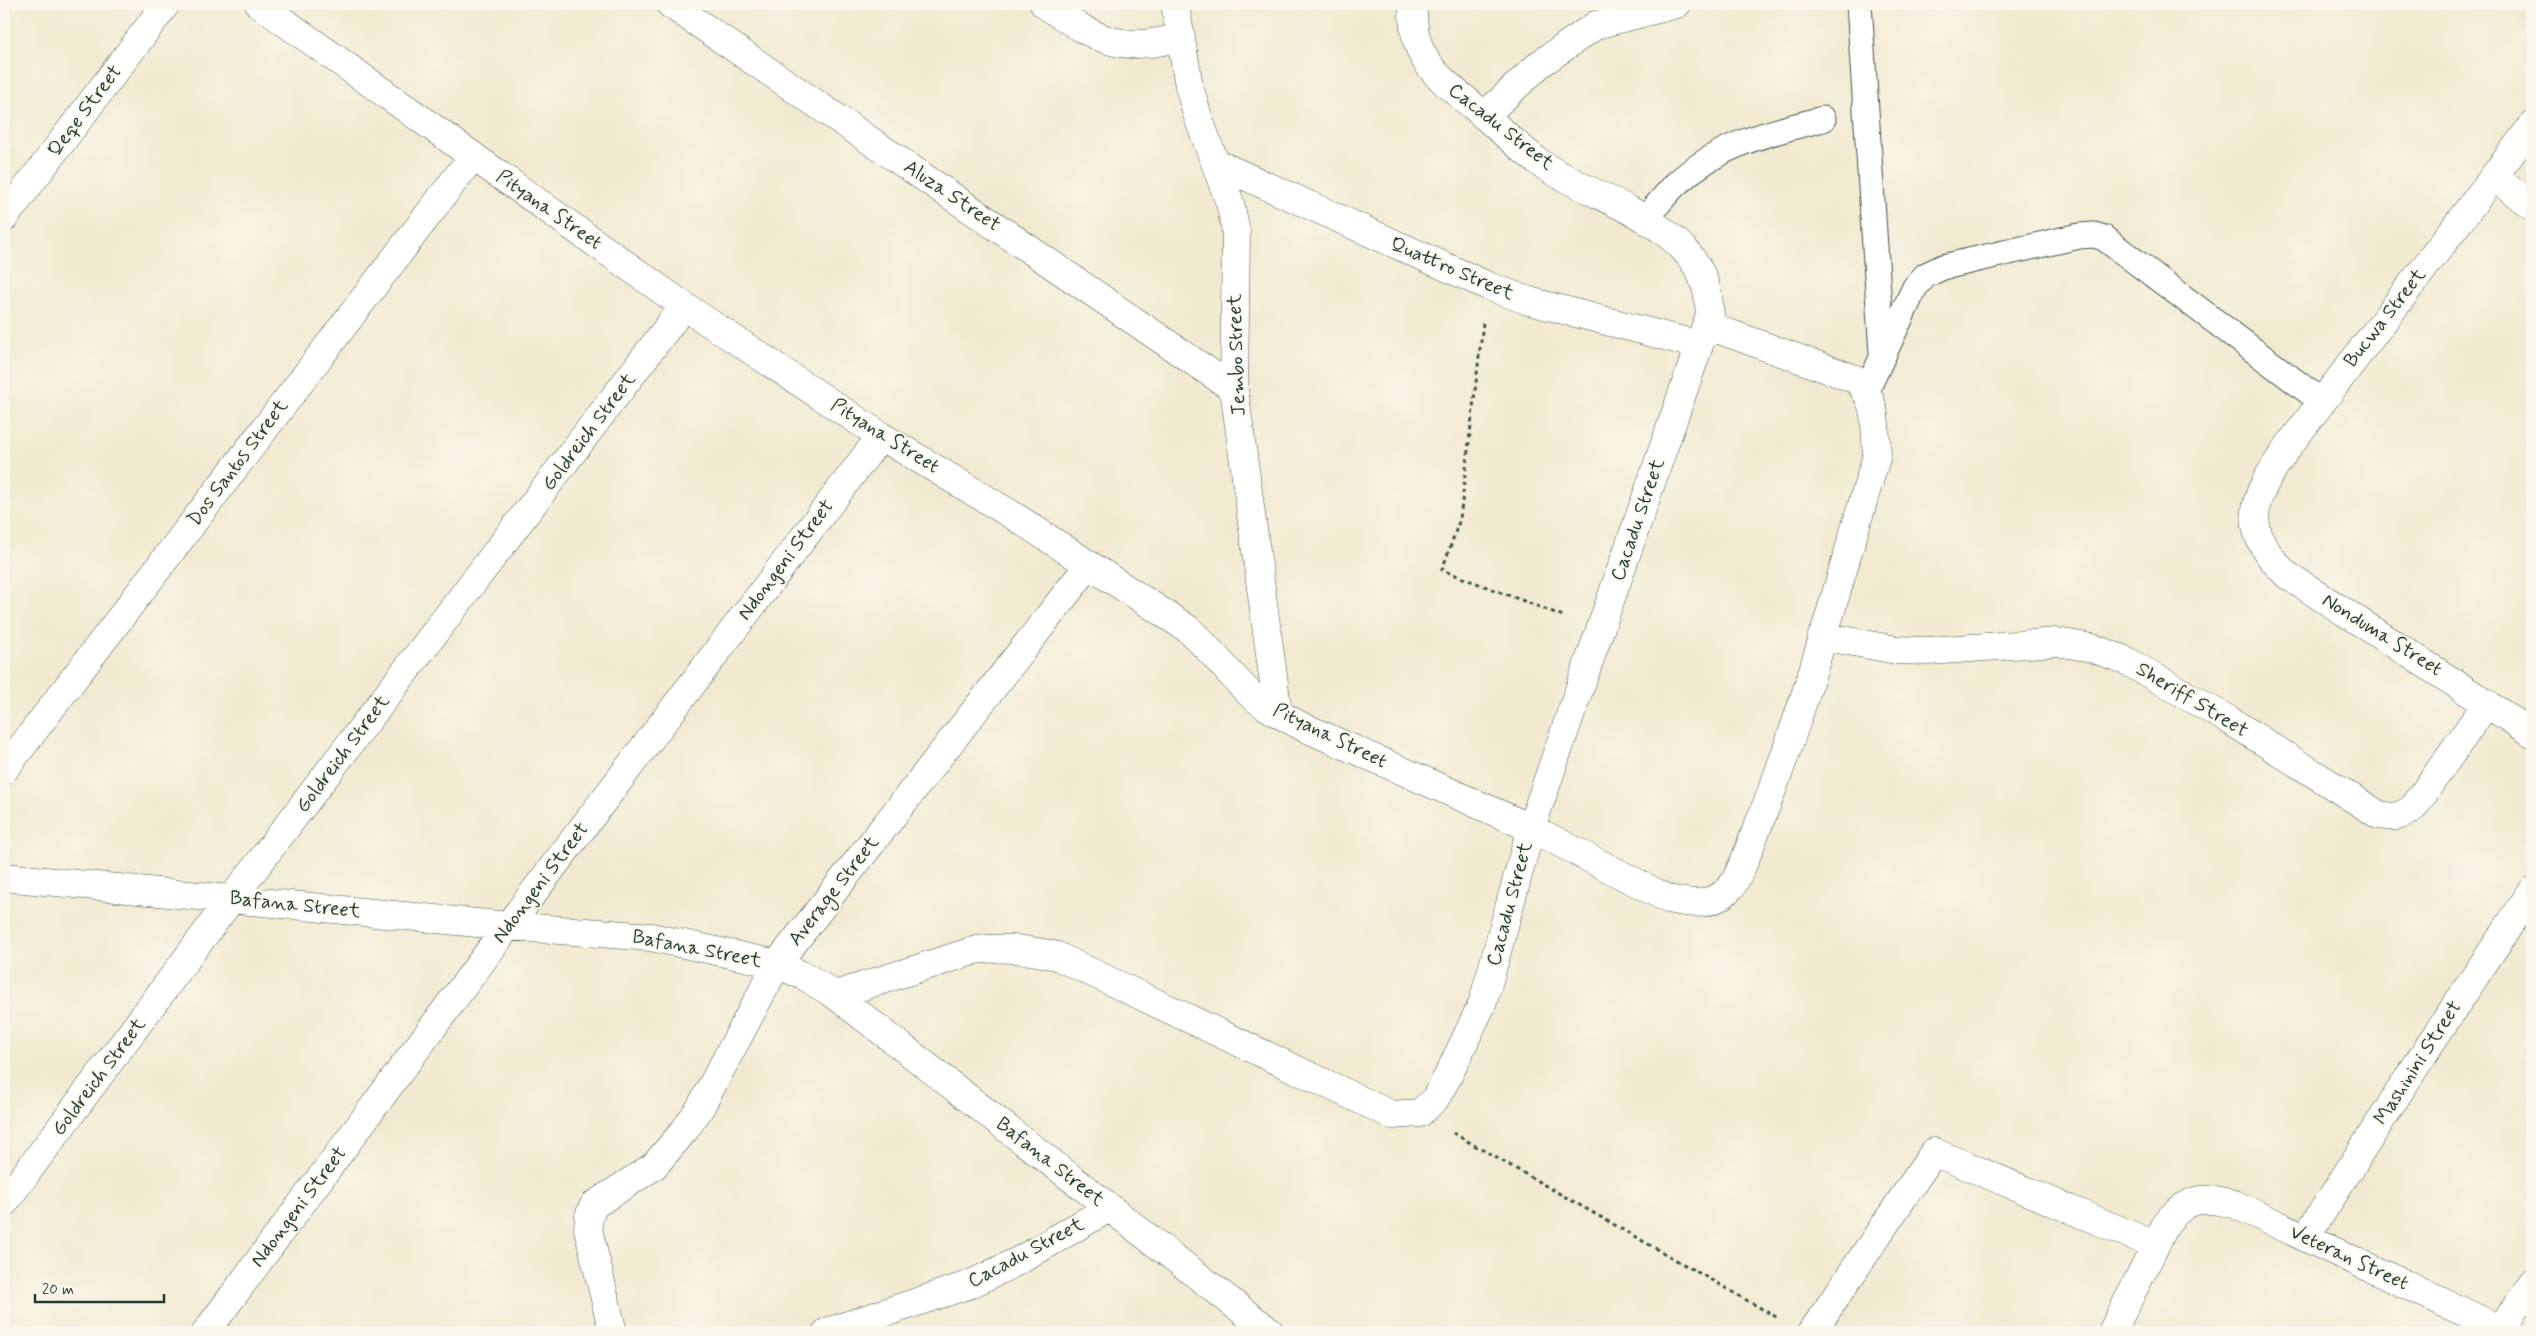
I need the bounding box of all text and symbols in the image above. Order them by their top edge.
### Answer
street label: Qeqe Street [41,59,129,163]
street label: Cacadu Street [1442,77,1560,177]
street label: Aluza Street [898,154,1006,238]
street label: Pityana Street [491,164,607,256]
street label: Quattro Street [1386,231,1518,307]
street label: Bucwa Street [2338,263,2432,373]
street label: Jembo Street [1221,293,1253,416]
street label: Goldreich Street [536,367,642,497]
street label: Pityana Street [825,392,945,480]
street label: Dos Santos Street [181,394,295,532]
street label: Cacadu Street [1604,455,1672,585]
street label: Ndongeni Street [732,494,840,626]
street label: Nonduma Street [2317,587,2447,683]
street label: Sheriff Street [2131,656,2253,744]
street label: Goldreich Street [290,689,396,819]
street label: Pityana Street [1269,697,1391,775]
street label: Ndongeni Street [487,817,595,949]
street label: Average Street [782,830,887,952]
street label: Cacadu Street [1480,839,1540,969]
street label: Bafana Street [228,885,362,925]
street label: Bafana Street [630,923,764,975]
street label: Mashinini Street [2368,996,2468,1130]
street label: Goldreich Street [46,1012,152,1142]
street label: Bafana Street [990,1111,1110,1213]
street label: Ndongeni Street [245,1141,353,1273]
street label: Cacadu Street [963,1211,1089,1295]
street label: Veteran Street [2285,1219,2413,1297]
scale bar [35,1271,164,1303]
text: 20 m [42,1280,74,1300]

